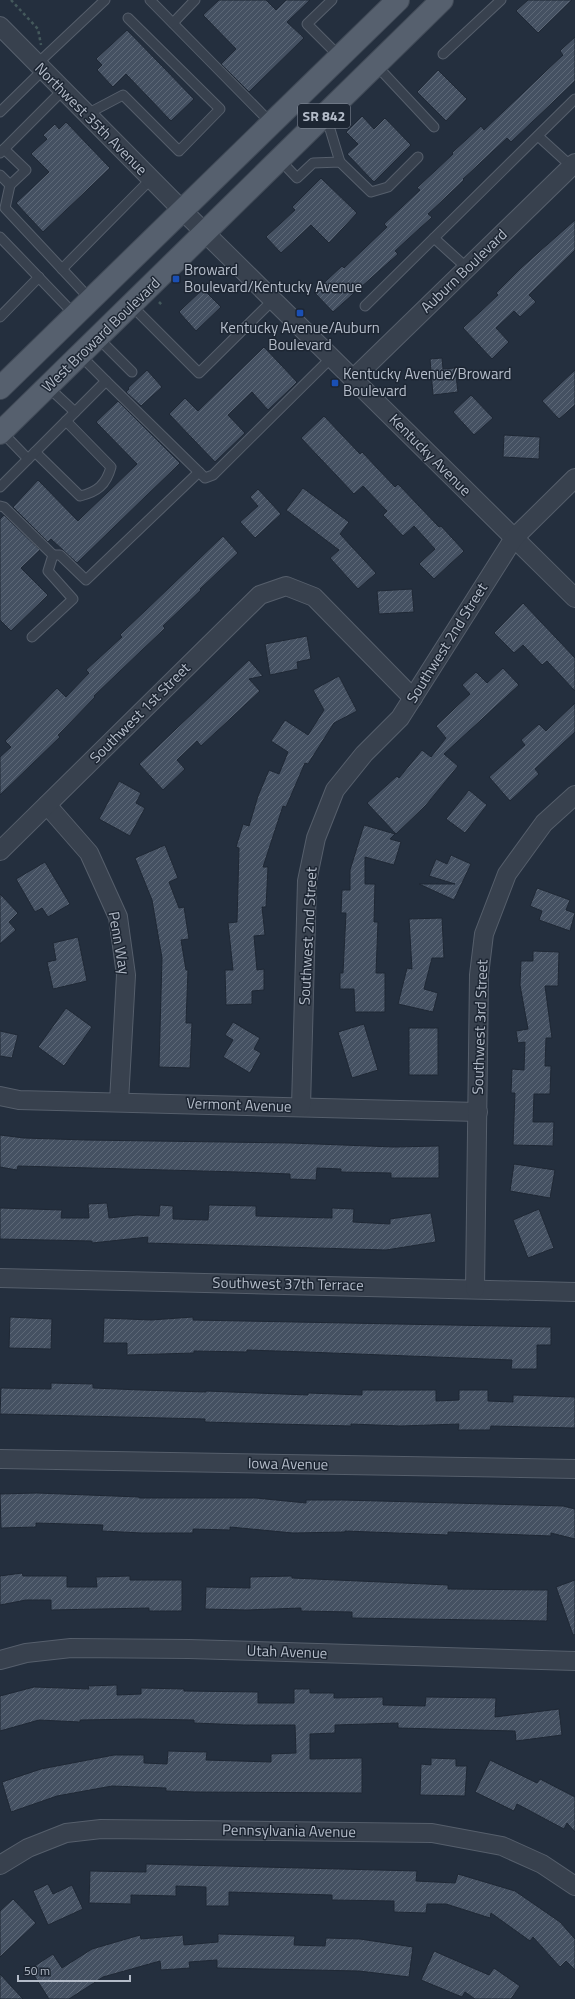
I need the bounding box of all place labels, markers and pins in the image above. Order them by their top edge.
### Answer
place label: Broward Boulevard/Kentucky Avenue [184,258,362,298]
marker: Broward Boulevard/Kentucky Avenue [171,274,181,284]
marker: Kentucky Avenue/Auburn Boulevard [295,308,305,318]
place label: Kentucky Avenue/Auburn Boulevard [220,316,380,356]
place label: Kentucky Avenue/Broward Boulevard [343,362,511,402]
marker: Kentucky Avenue/Broward Boulevard [330,378,340,388]

